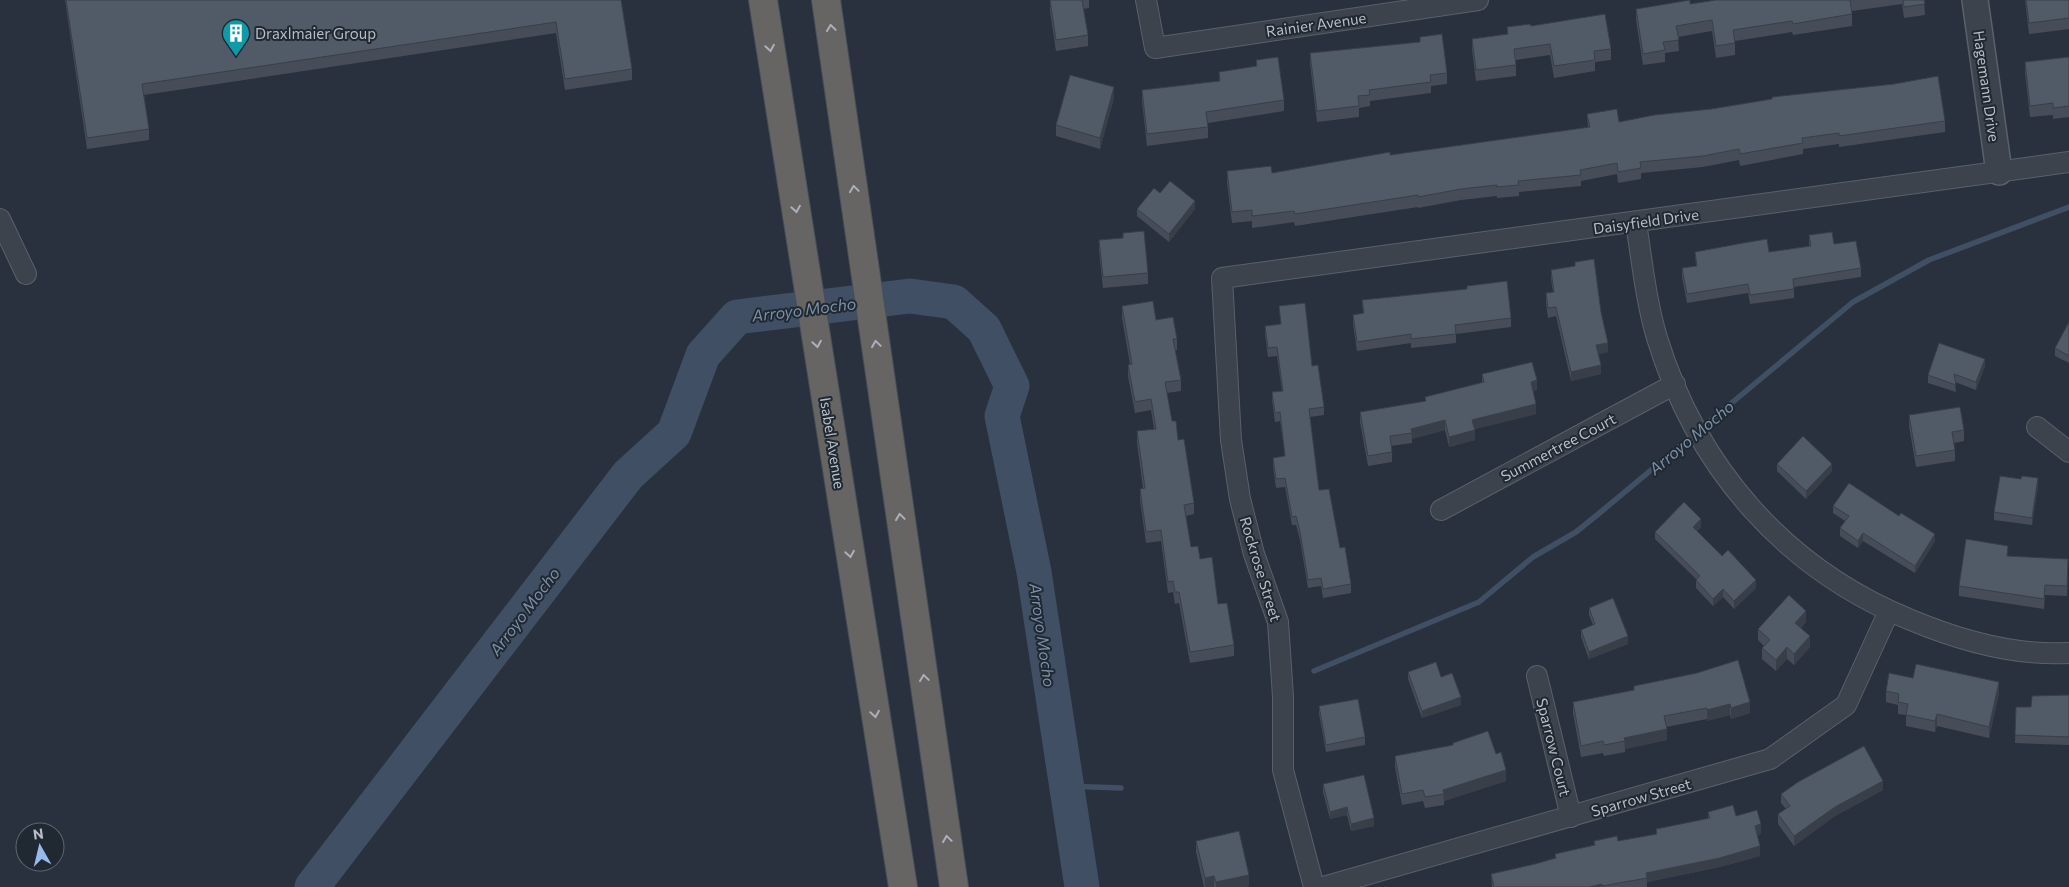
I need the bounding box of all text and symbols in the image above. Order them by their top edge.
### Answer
street label: Rainier Avenue [1265,8,1367,40]
building icon: Draxlmaier Group [221,18,251,57]
place label: Draxlmaier Group [255,24,376,42]
one-way arrow [826,24,836,32]
street label: Hagemann Drive [1970,29,2004,143]
one-way arrow [765,44,775,53]
one-way arrow [849,184,859,193]
one-way arrow [790,204,800,213]
street label: Daisyfield Drive [1592,205,1700,237]
water label: Arroyo Mocho [750,293,857,325]
one-way arrow [811,339,821,348]
one-way arrow [871,339,881,348]
street label: Isabel Avenue [817,396,849,490]
water label: Arroyo Mocho [1644,396,1737,479]
street label: Summertree Court [1497,409,1619,485]
one-way arrow [896,513,906,521]
street label: Rockrose Street [1237,514,1285,624]
one-way arrow [844,550,855,558]
water label: Arroyo Mocho [484,563,563,659]
water label: Arroyo Mocho [1026,581,1060,688]
one-way arrow [919,674,929,682]
street label: Sparrow Court [1533,696,1575,798]
one-way arrow [870,710,880,719]
street label: Sparrow Street [1589,774,1693,820]
north arrow [15,822,65,872]
text: N [32,824,45,843]
one-way arrow [942,834,952,843]

